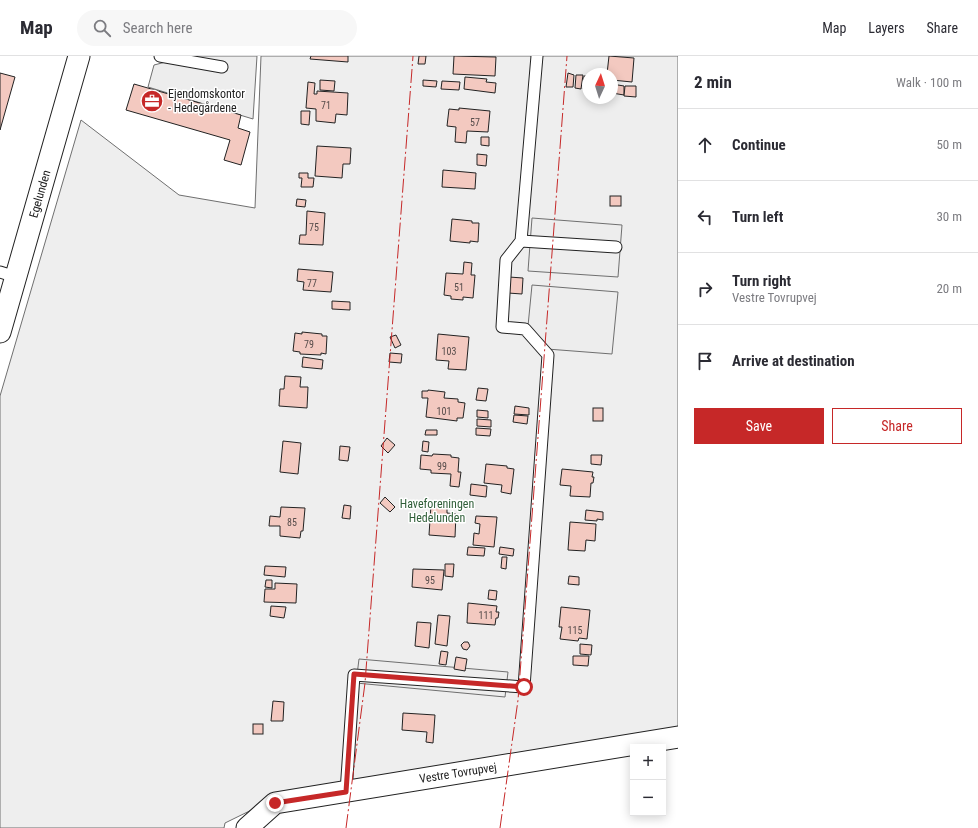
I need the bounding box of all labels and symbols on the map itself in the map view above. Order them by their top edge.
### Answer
north arrow [582,68,618,104]
place label: Ejendomskontor - Hedegårdene [168,87,245,115]
office icon: Ejendomskontor - Hedegårdene [139,88,165,114]
house number: 71 [321,100,331,111]
house number: 57 [470,117,480,128]
street label: Egelunden [26,168,54,220]
house number: 75 [309,222,319,233]
house number: 77 [307,278,317,289]
house number: 51 [454,282,464,293]
house number: 79 [304,339,314,350]
house number: 103 [442,346,456,357]
house number: 101 [437,406,451,417]
house number: 99 [437,461,447,472]
park label: Haveforeningen Hedelunden [400,497,474,525]
house number: 85 [287,517,297,528]
house number: 95 [425,575,435,586]
house number: 111 [479,610,493,621]
house number: 115 [568,625,582,636]
route start [515,678,533,696]
street label: Vestre Tovrupvej [418,760,498,786]
route end [266,794,284,812]

